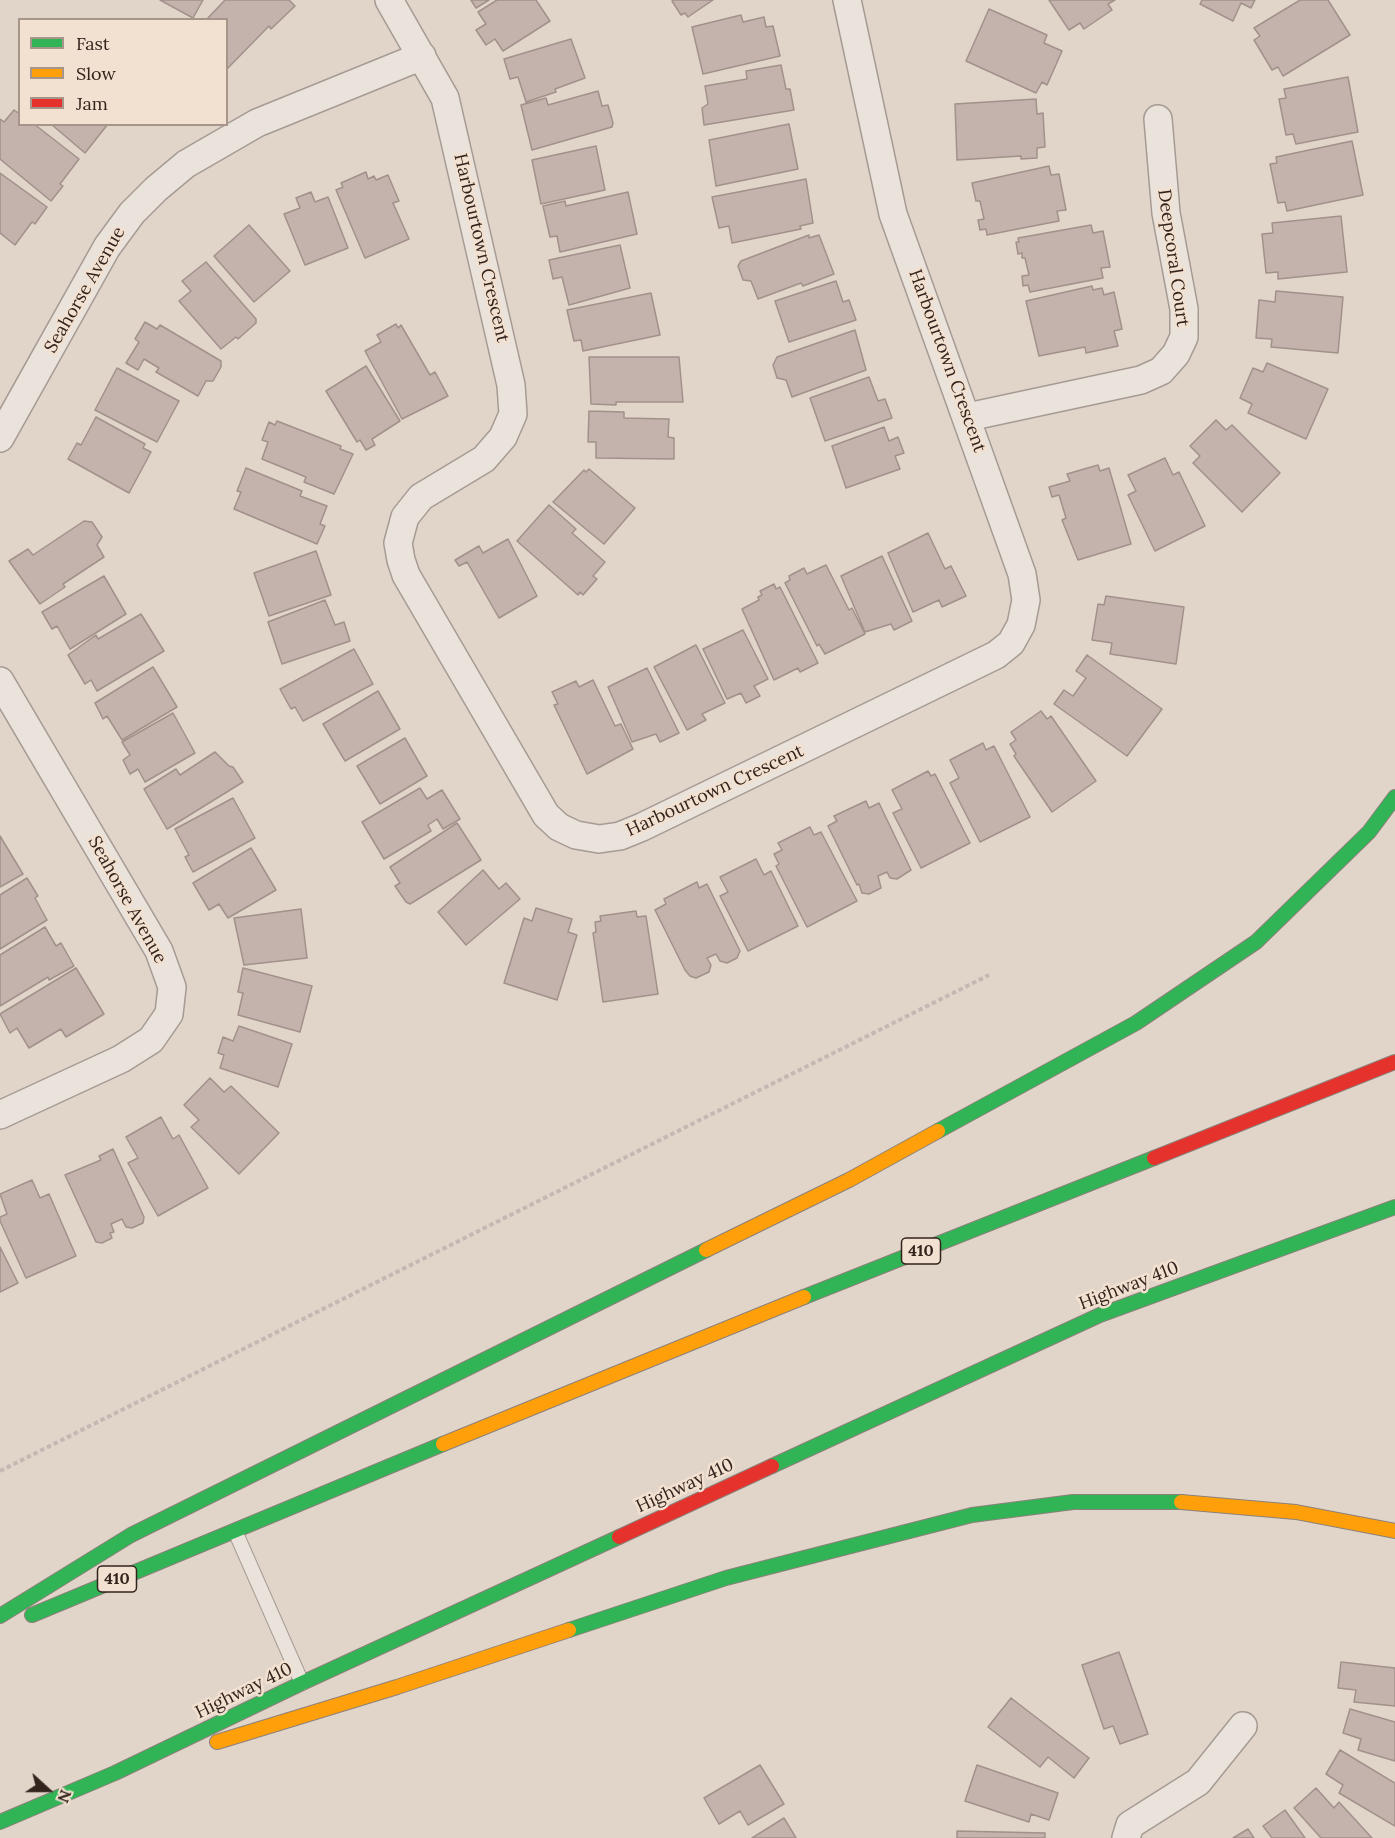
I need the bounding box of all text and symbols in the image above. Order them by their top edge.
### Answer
legend [18,18,228,126]
text: Fast [76,32,110,55]
text: Slow [76,62,116,85]
text: Jam [76,92,108,115]
street label: Harbourtown Crescent [449,151,513,345]
street label: Deepcoral Court [1153,188,1193,328]
street label: Seahorse Avenue [40,223,130,357]
street label: Harbourtown Crescent [904,266,990,456]
street label: Harbourtown Crescent [623,740,807,842]
street label: Seahorse Avenue [83,833,171,967]
road number: 410 [902,1238,940,1264]
street label: Highway 410 [1076,1257,1182,1315]
street label: Highway 410 [633,1454,737,1518]
road number: 410 [98,1566,136,1592]
street label: Highway 410 [192,1658,296,1724]
north arrow [18,1760,78,1820]
text: N [53,1787,76,1806]

